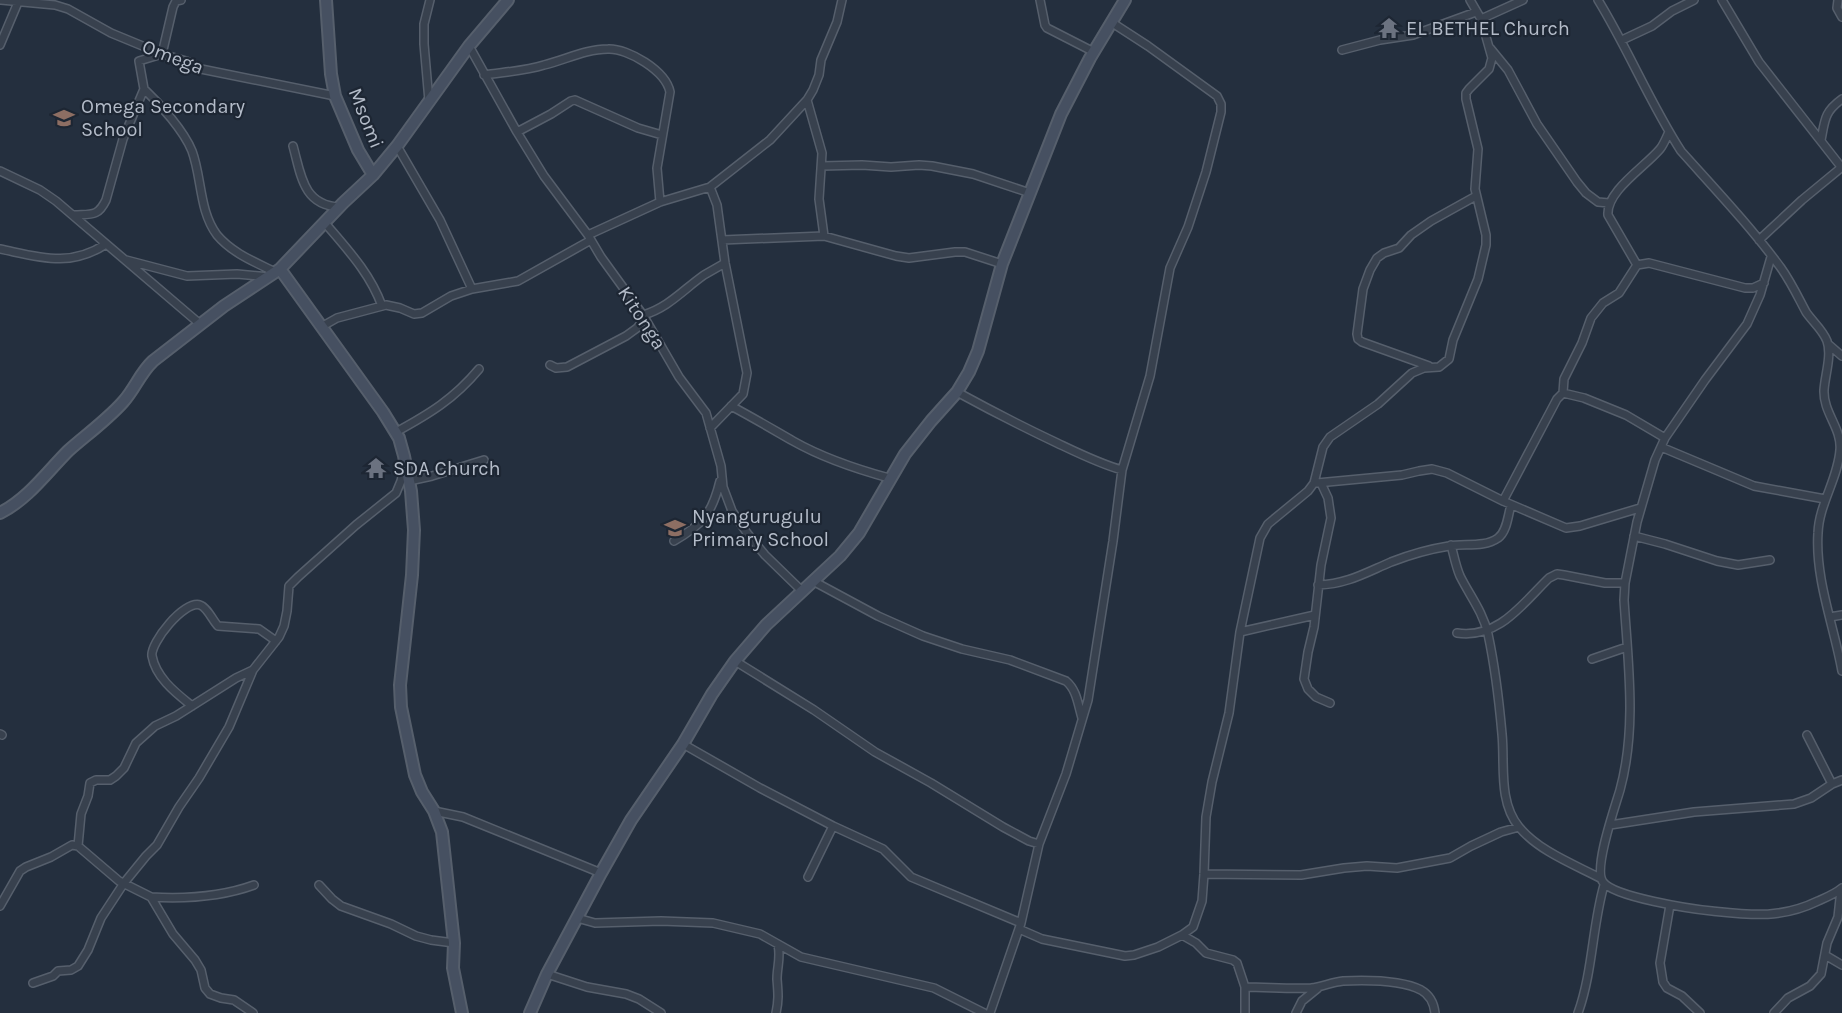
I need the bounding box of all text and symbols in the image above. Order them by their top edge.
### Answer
temple icon: EL BETHEL Church [1377,16,1401,40]
place label: EL BETHEL Church [1406,17,1570,40]
street label: Omega [139,35,207,79]
street label: Msomi [344,84,388,152]
place label: Omega Secondary School [81,95,245,141]
school or university icon: Omega Secondary School [52,106,76,130]
street label: Kitonga [613,282,671,354]
temple icon: SDA Church [364,456,388,480]
place label: SDA Church [393,457,501,480]
place label: Nyangurugulu Primary School [692,505,829,551]
school or university icon: Nyangurugulu Primary School [663,516,687,540]

